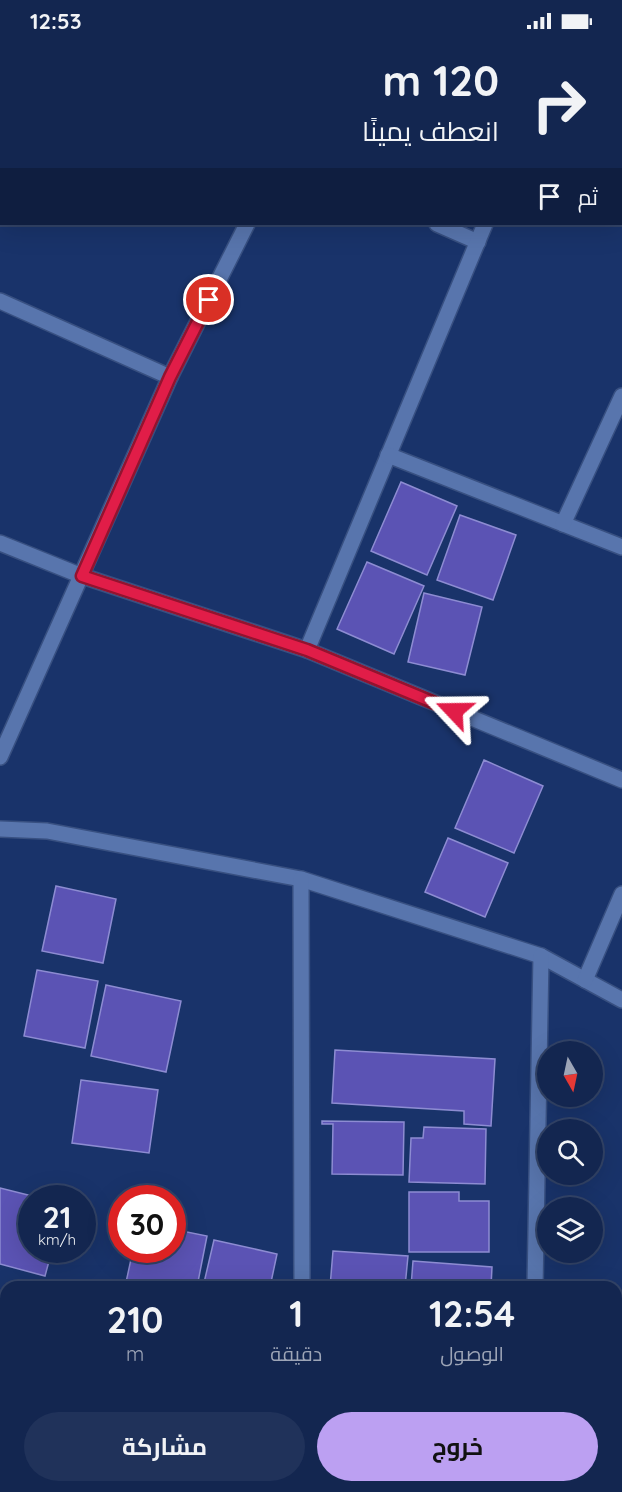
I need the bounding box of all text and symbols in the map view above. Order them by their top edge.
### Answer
text: 12:53 [30,7,82,35]
text: 120 m [382,54,499,107]
icon: right [520,66,598,144]
text: انعطف يمينًا [362,114,499,148]
icon: arrive [533,180,566,213]
text: ثم [578,183,598,211]
pin [183,274,234,325]
icon: arrive [192,283,225,316]
position arrow [422,679,486,743]
north arrow [537,1041,603,1107]
map controls [537,1041,603,1263]
button: search [537,1119,603,1185]
speed limit sign: 30 [108,1185,186,1263]
button: layers [537,1197,603,1263]
text: 21 [43,1198,71,1236]
text: km/h [38,1230,76,1249]
text: 1 [289,1291,303,1336]
text: 12:54 [429,1291,515,1336]
text: 210 [107,1297,163,1342]
text: m [126,1341,144,1366]
text: دقيقة [270,1341,322,1366]
text: الوصول [440,1341,504,1366]
button: مشاركة [24,1412,305,1481]
button: خروج [317,1412,598,1481]

